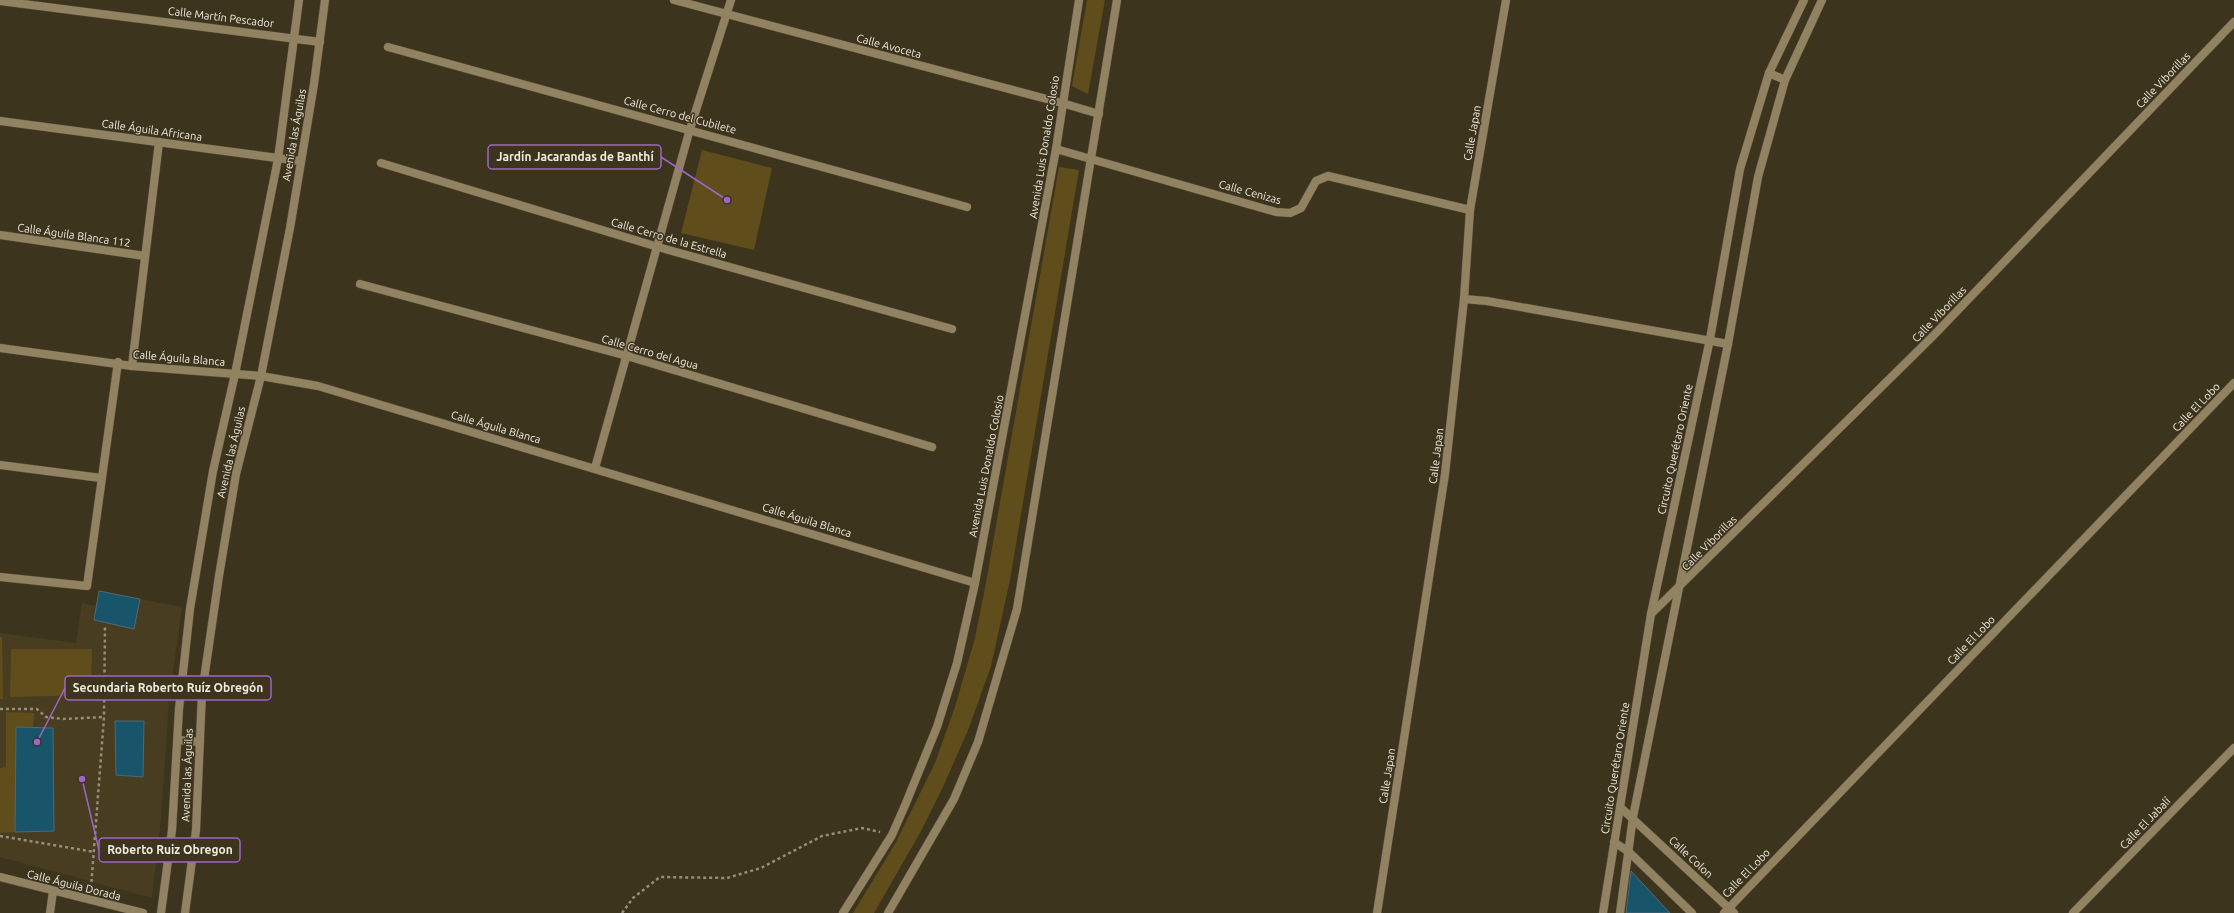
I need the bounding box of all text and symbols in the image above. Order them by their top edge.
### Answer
street label: Calle Martín Pescador [167,5,276,30]
street label: Calle Avoceta [855,32,923,60]
street label: Calle Viborillas [2133,50,2193,110]
street label: Avenida Luis Donaldo Colosio [1027,75,1061,219]
street label: Avenida las Águilas [279,87,308,182]
street label: Calle Cerro del Cubilete [622,94,738,136]
street label: Calle Japan [1461,104,1483,162]
street label: Calle Águila Africana [101,116,203,143]
callout: Jardín Jacarandas de Banthí [488,145,661,169]
text: Jardín Jacarandas de Banthí [496,150,654,163]
street label: Calle Cenizas [1218,178,1283,206]
street label: Calle Cerro de la Estrella [610,216,728,260]
street label: Calle Águila Blanca 112 [17,220,131,249]
street label: Calle Viborillas [1909,284,1969,344]
street label: Calle Cerro del Agua [600,332,700,372]
street label: Calle Águila Blanca [132,347,226,368]
street label: Calle El Lobo [2170,380,2222,434]
street label: Circuito Querétaro Oriente [1655,383,1695,515]
street label: Avenida Luis Donaldo Colosio [966,394,1006,538]
street label: Avenida las Águilas [214,405,247,499]
street label: Calle Águila Blanca [450,407,543,446]
street label: Calle Japan [1427,427,1445,485]
street label: Calle Águila Blanca [761,500,853,539]
street label: Calle Viborillas [1679,513,1739,573]
street label: Calle El Lobo [1945,613,1997,667]
callout: Secundaria Roberto Ruíz Obregón [65,676,271,700]
text: Secundaria Roberto Ruíz Obregón [73,681,263,694]
street label: Circuito Querétaro Oriente [1599,701,1631,835]
street label: Avenida las Águilas [178,728,195,822]
street label: Calle Japan [1377,747,1397,805]
street label: Calle El Jabalí [2117,794,2173,851]
street label: Calle Colon [1667,834,1715,880]
callout: Roberto Ruiz Obregon [99,838,240,862]
text: Roberto Ruiz Obregon [107,843,233,856]
street label: Calle El Lobo [1720,846,1772,900]
street label: Calle Águila Dorada [26,867,122,902]

